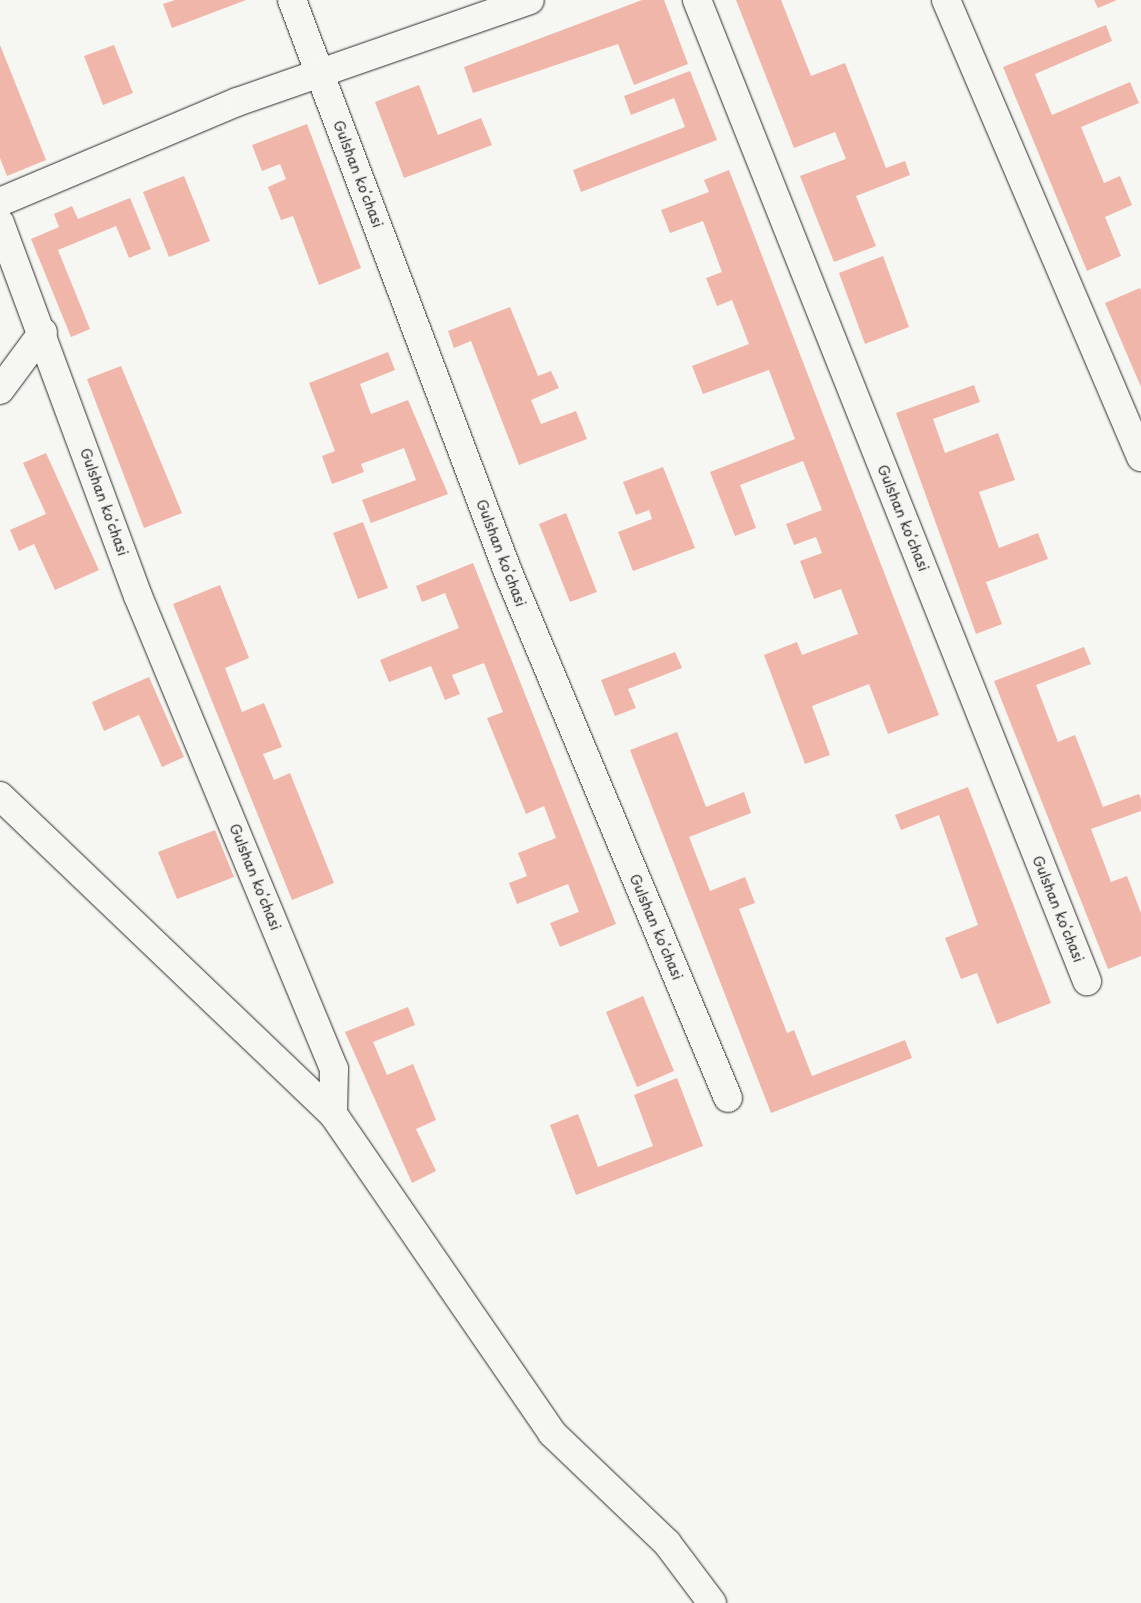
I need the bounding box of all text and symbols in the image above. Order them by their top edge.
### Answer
street label: Gulshan koʻchasi [330,118,386,230]
street label: Gulshan koʻchasi [77,446,131,558]
street label: Gulshan koʻchasi [874,463,932,573]
street label: Gulshan koʻchasi [473,497,529,609]
street label: Gulshan koʻchasi [226,822,284,932]
street label: Gulshan koʻchasi [1029,854,1087,964]
street label: Gulshan koʻchasi [626,872,686,982]

